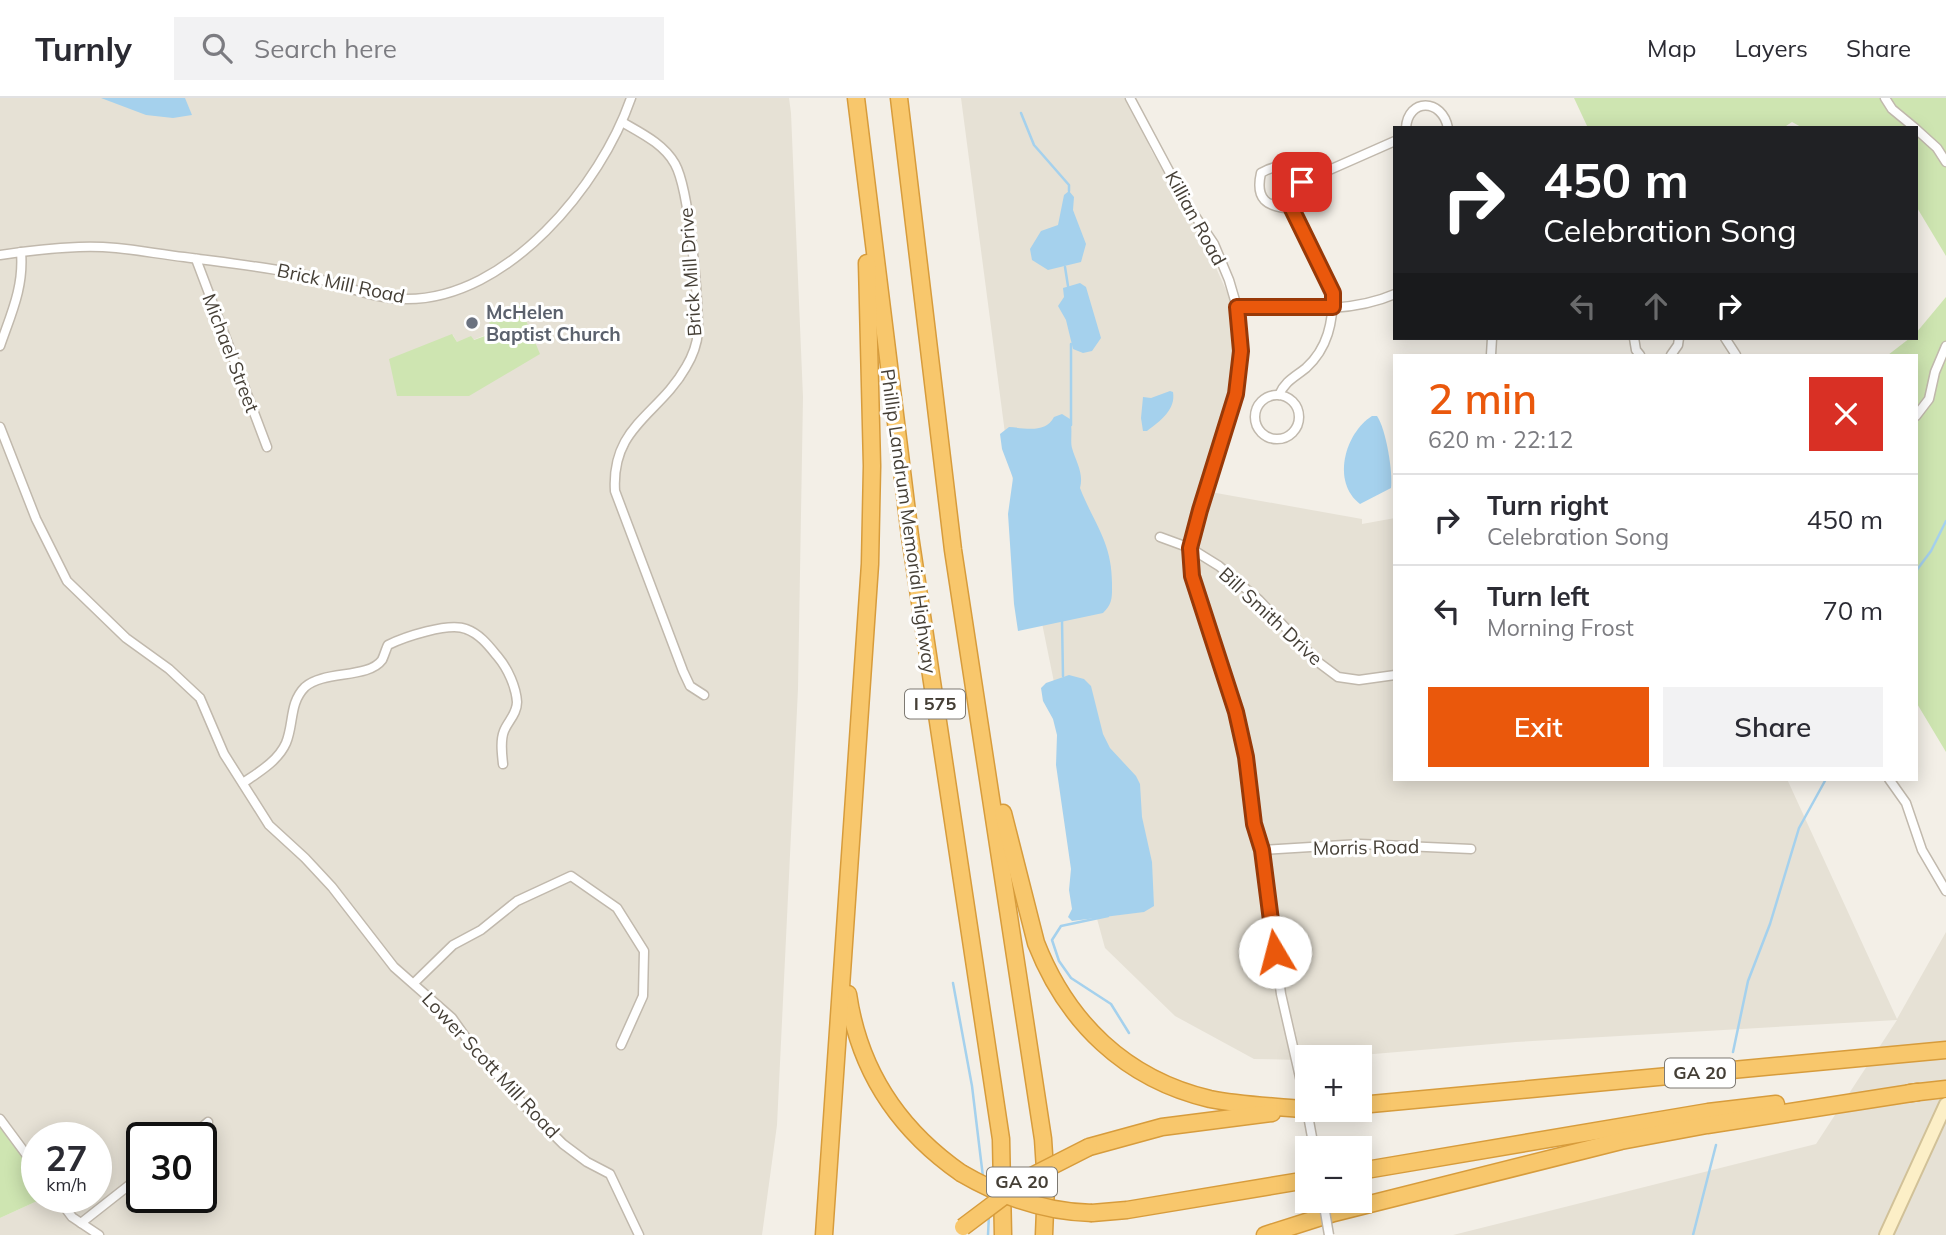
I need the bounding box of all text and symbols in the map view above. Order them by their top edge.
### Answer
search box [174,17,664,80]
text: Turnly [35,28,132,69]
icon: search [198,29,236,67]
text: Search here [254,32,397,65]
text: Map [1647,33,1696,63]
text: Layers [1734,33,1808,63]
text: Share [1846,33,1911,63]
text: 450 m [1543,149,1689,210]
pin [1272,152,1332,212]
icon: right [1428,154,1519,245]
icon: arrive [1283,163,1321,201]
street label: Killian Road [1160,167,1232,269]
street label: Brick Mill Drive [674,207,706,337]
text: Celebration Song [1543,210,1797,250]
street label: Brick Mill Road [275,258,407,308]
icon: left [1564,287,1602,325]
icon: ahead [1637,287,1675,325]
icon: right [1710,287,1748,325]
street label: Michael Street [197,290,265,416]
place label: McHelen Baptist Church [486,300,621,346]
marker: McHelen Baptist Church [464,315,480,331]
street label: Phillip Landrum Memorial Highway [876,367,942,675]
text: 2 min [1428,372,1537,425]
button: close [1809,377,1883,451]
text: 620 m · 22:12 [1428,425,1573,454]
text: Turn right [1487,489,1608,522]
icon: right [1428,501,1466,539]
text: 450 m [1807,503,1883,536]
text: Celebration Song [1487,522,1669,551]
street label: Bill Smith Drive [1214,562,1328,670]
text: Turn left [1487,580,1589,613]
icon: left [1428,592,1466,630]
text: 70 m [1822,594,1883,627]
text: Morning Frost [1487,613,1634,642]
button: Exit [1428,687,1649,767]
button: Share [1663,687,1883,767]
road number: I 575 [905,690,965,718]
street label: Morris Road [1313,834,1419,860]
position arrow [1238,915,1312,989]
street label: Lower Scott Mill Road [417,987,565,1143]
map controls [1295,1045,1372,1213]
button: + [1295,1045,1372,1122]
road number: GA 20 [1665,1058,1735,1088]
speed limit sign: 30 [126,1122,217,1213]
text: 27 [45,1136,88,1180]
button: − [1295,1136,1372,1213]
road number: GA 20 [987,1168,1057,1196]
text: km/h [46,1173,87,1196]

